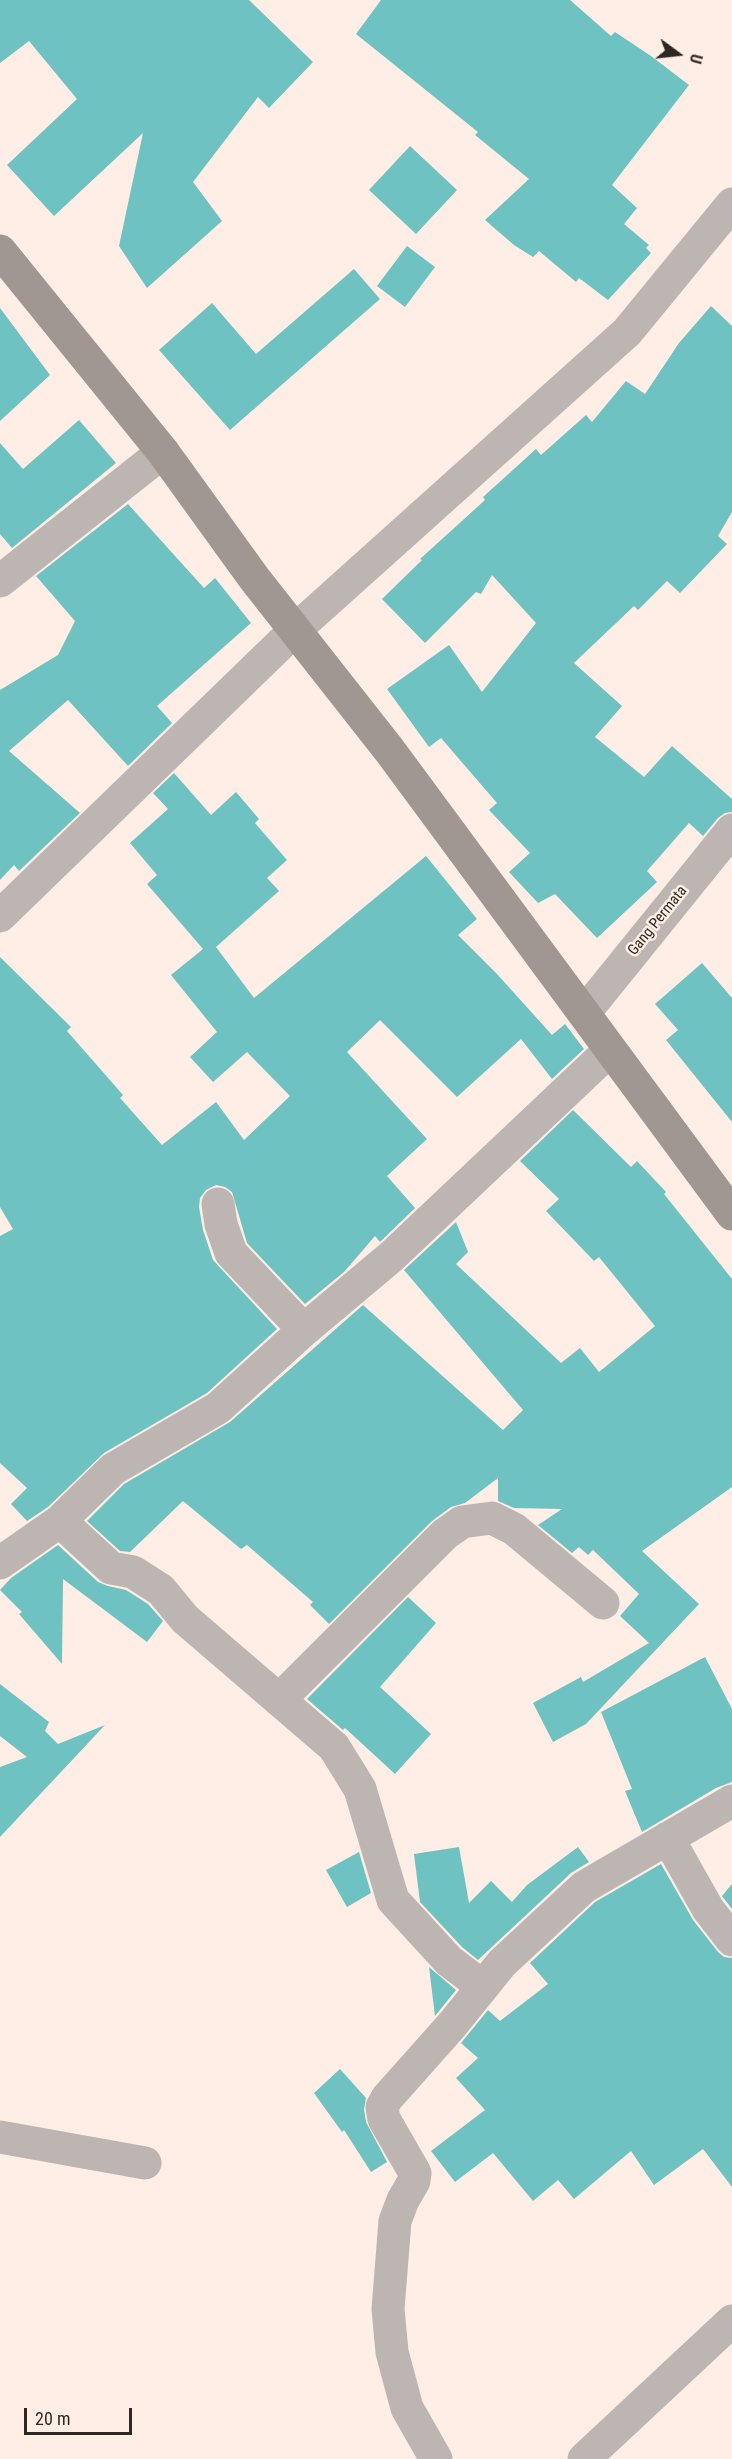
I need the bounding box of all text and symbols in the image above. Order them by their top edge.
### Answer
north arrow [648,24,708,84]
text: U [686,52,706,66]
street label: Gang Permata [625,883,691,959]
scale bar [27,2396,135,2434]
text: 20 m [35,2408,70,2429]

